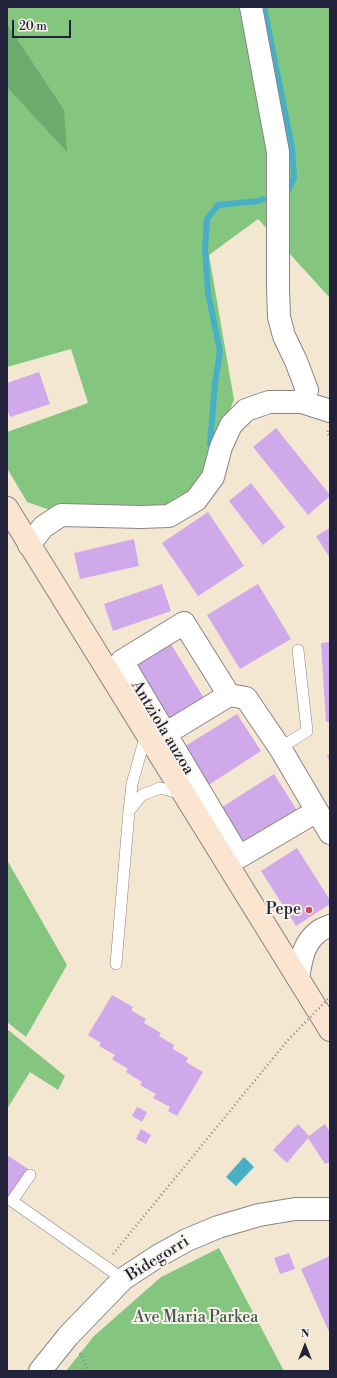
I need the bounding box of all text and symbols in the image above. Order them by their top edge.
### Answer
scale bar [14,12,73,38]
text: 20 m [19,19,47,34]
street label: Antziola auzoa [126,678,198,778]
place label: Pepe [266,900,301,920]
marker: Pepe [304,905,314,915]
street label: Bidegorri [123,1232,193,1286]
park label: Ave Maria Parkea [134,1308,258,1328]
north arrow [285,1326,325,1366]
text: N [301,1327,309,1341]

